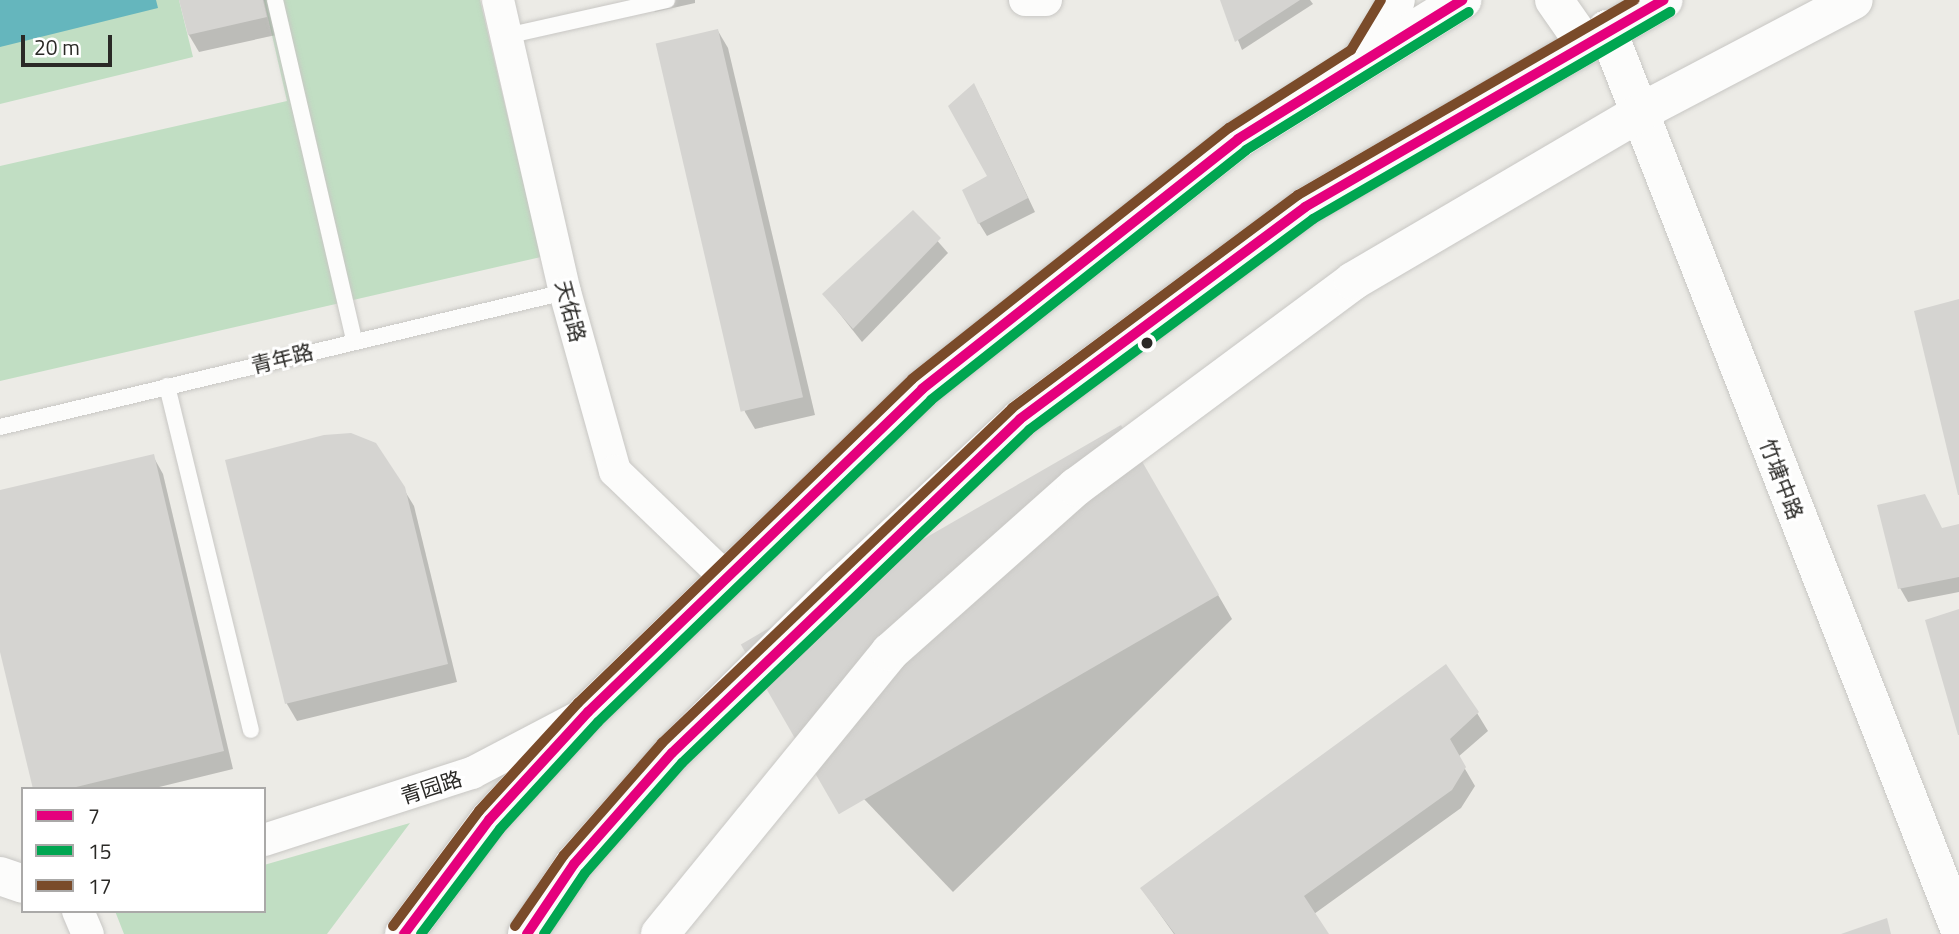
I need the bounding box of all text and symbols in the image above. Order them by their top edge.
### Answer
scale bar [24,21,116,65]
text: 20 m [34,31,80,63]
street label: 天佑路 [551,277,591,345]
unlabelled marker [1140,336,1154,350]
street label: 青年路 [248,338,316,378]
street label: 竹塘中路 [1755,435,1809,523]
street label: 青园路 [397,765,465,809]
legend [21,787,266,913]
text: 7 [88,800,100,832]
text: 15 [88,835,112,867]
text: 17 [88,870,112,902]

